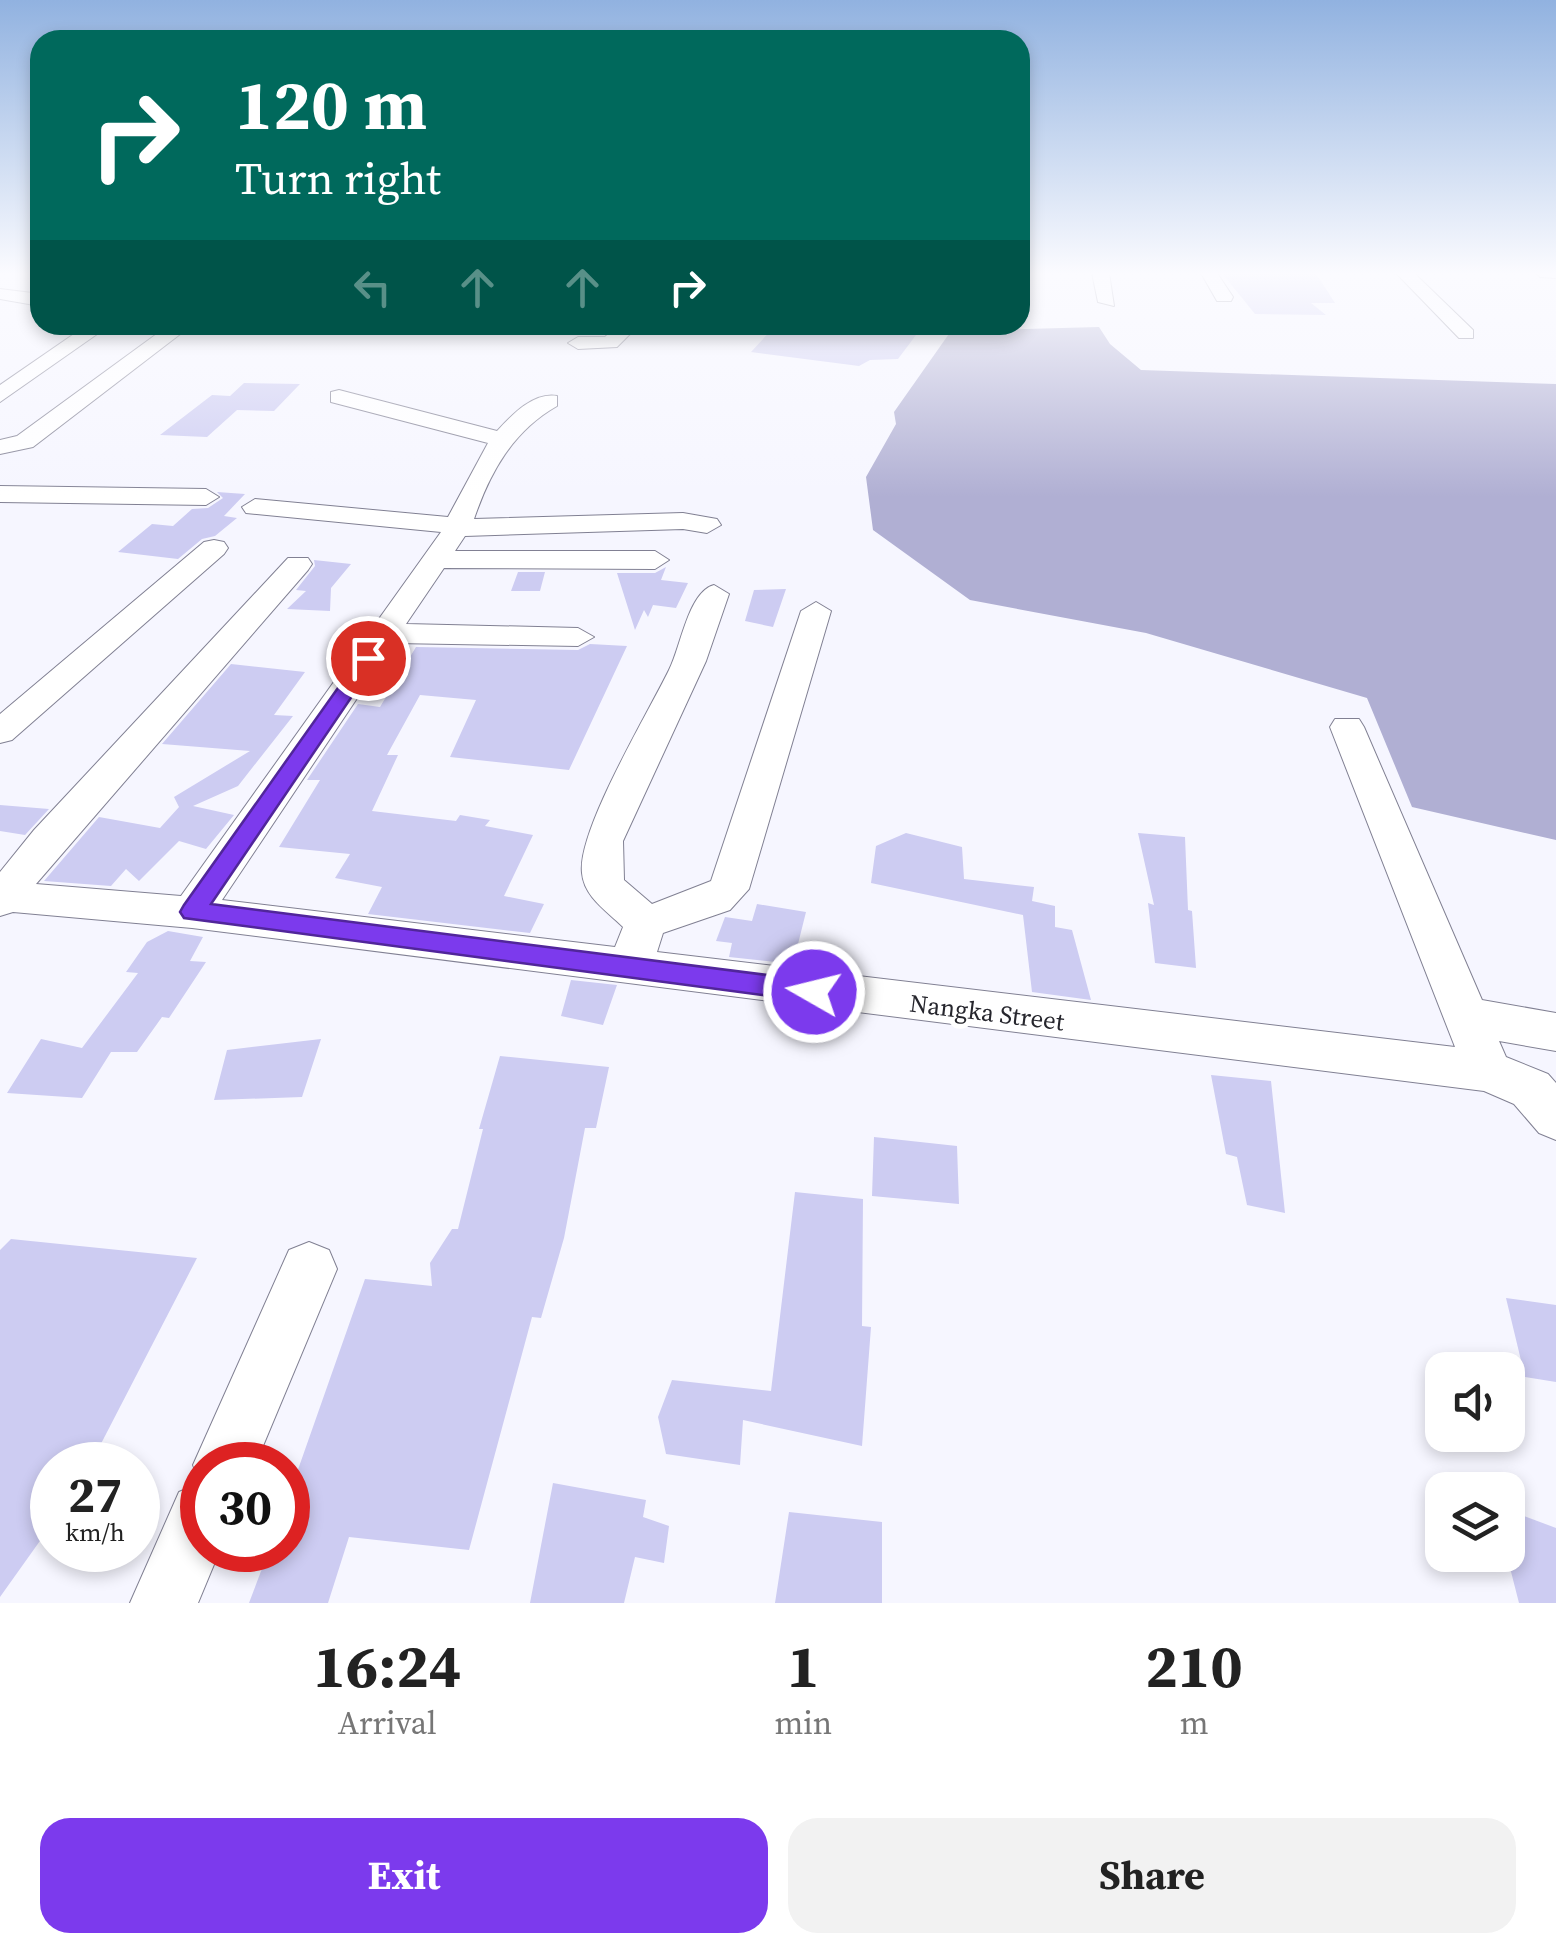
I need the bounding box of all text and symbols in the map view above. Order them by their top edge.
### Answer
text: 120 m [235,56,427,152]
icon: right [70,70,200,200]
text: Turn right [235,147,441,209]
icon: left [345,260,400,315]
icon: ahead [450,260,505,315]
icon: ahead [555,260,610,315]
icon: right [660,260,715,315]
pin [326,616,411,701]
icon: arrive [341,631,396,686]
position arrow [762,940,866,1044]
street label: Nangka Street [908,986,1067,1038]
map controls [1425,1352,1525,1572]
button: sound [1425,1352,1525,1452]
speed limit sign: 30 [180,1442,310,1572]
text: 27 [68,1460,122,1529]
button: layers [1425,1472,1525,1572]
text: km/h [65,1515,125,1549]
text: 16:24 [313,1625,461,1707]
text: 1 [787,1625,820,1707]
text: 210 [1145,1625,1243,1707]
text: Arrival [338,1701,437,1745]
text: min [774,1701,832,1745]
text: m [1180,1701,1208,1745]
button: Exit [40,1818,768,1933]
button: Share [788,1818,1516,1933]

